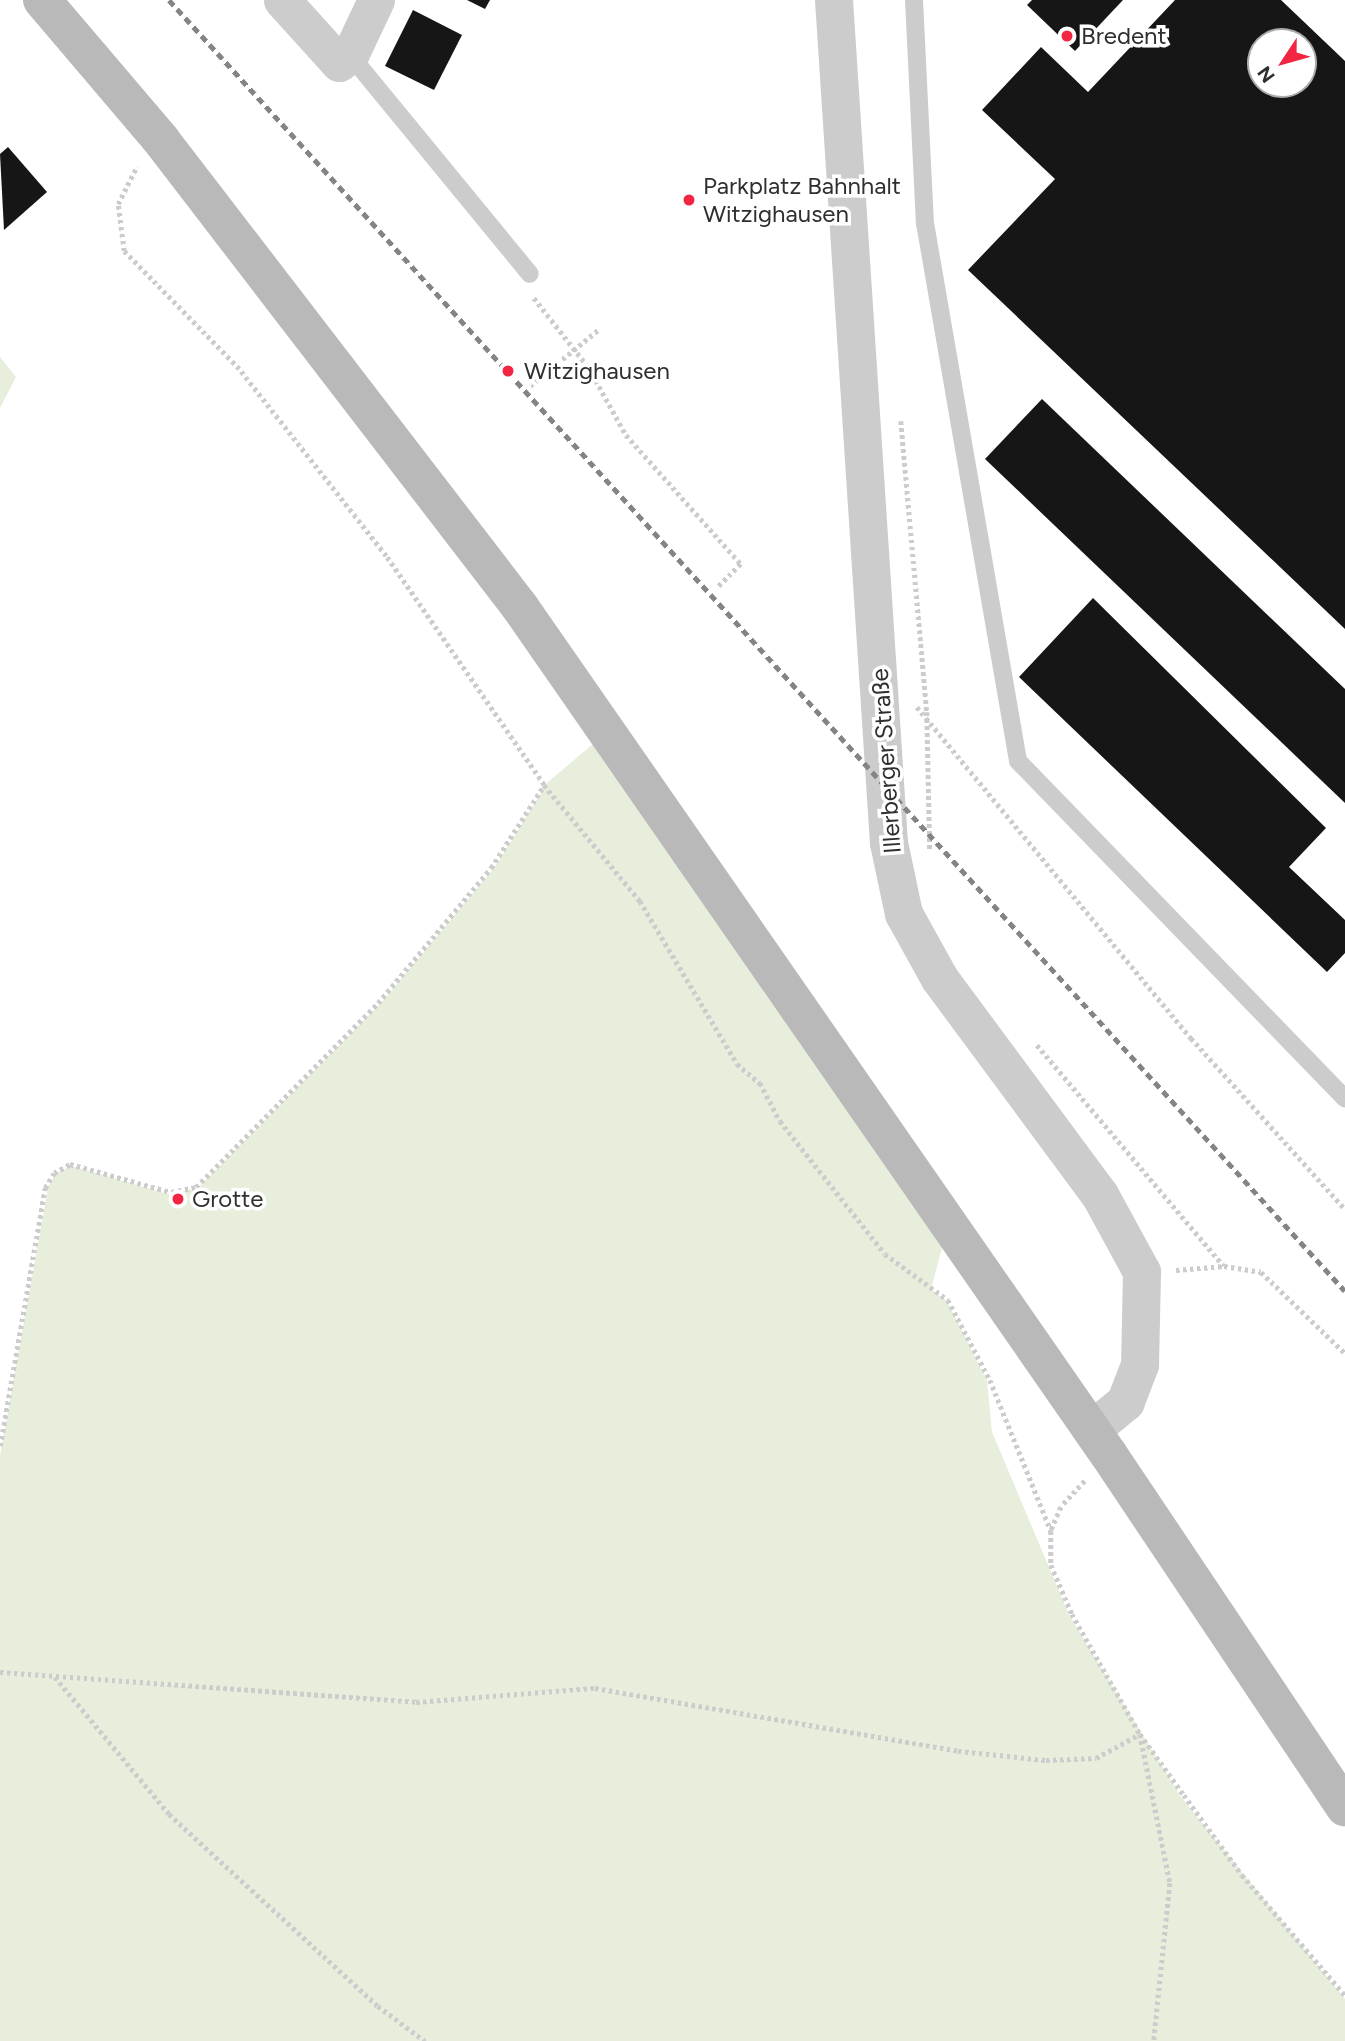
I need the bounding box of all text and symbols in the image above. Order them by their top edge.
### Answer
place label: Bredent [1081,22,1167,50]
marker: Bredent [1059,28,1075,44]
north arrow [1247,28,1317,98]
text: N [1253,62,1280,87]
place label: Parkplatz Bahnhalt Witzighausen [703,172,901,228]
marker: Parkplatz Bahnhalt Witzighausen [681,192,697,208]
place label: Witzighausen [524,357,670,385]
marker: Witzighausen [498,361,518,381]
street label: Illerberger Straße [865,667,907,855]
place label: Grotte [192,1185,263,1213]
marker: Grotte [170,1191,186,1207]

